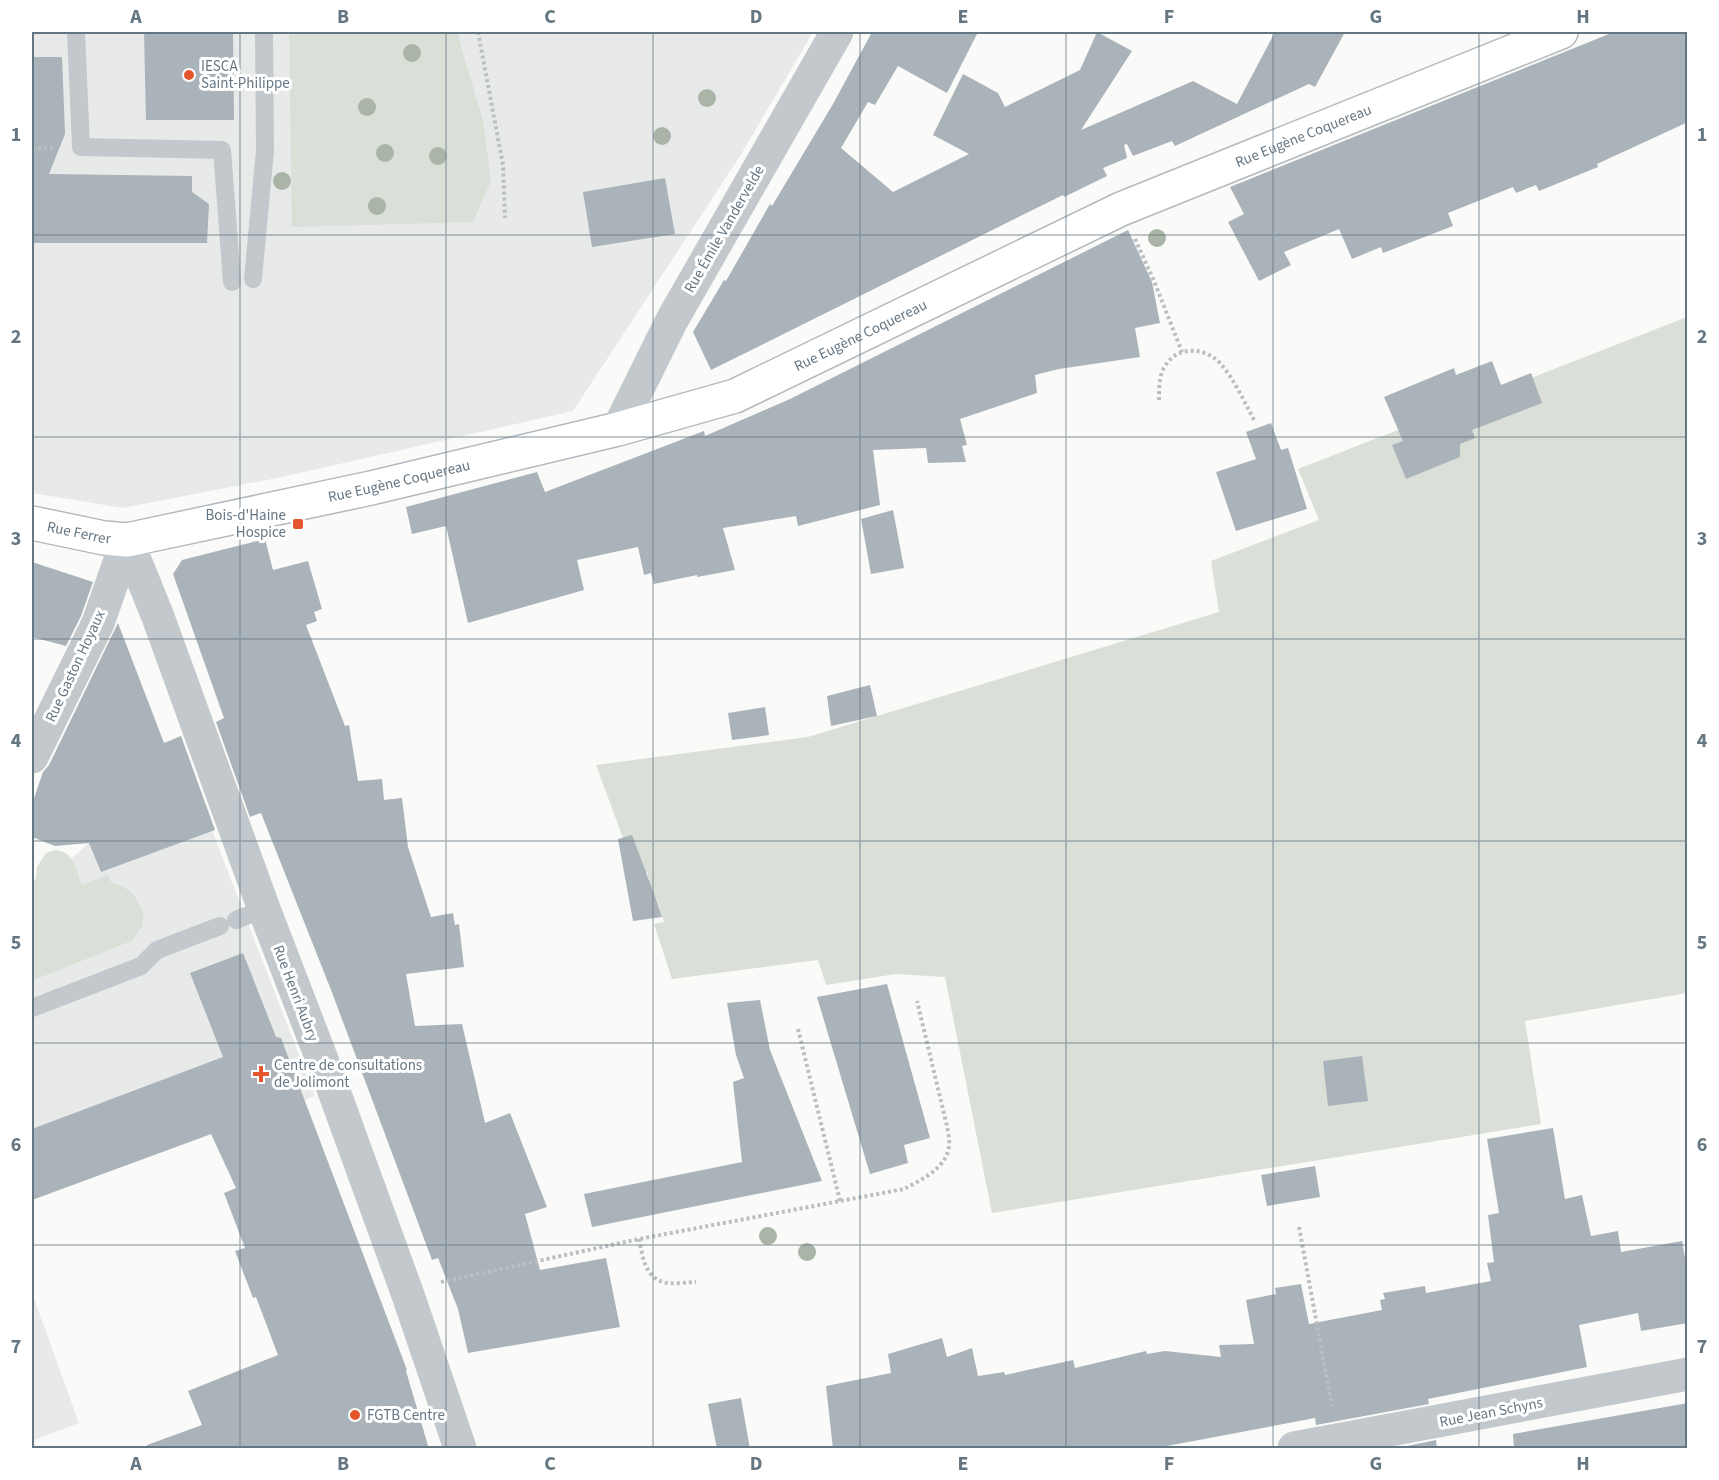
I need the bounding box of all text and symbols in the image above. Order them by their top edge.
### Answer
text: A [129,3,142,31]
text: B [337,3,349,31]
text: C [544,3,556,31]
text: D [750,3,762,31]
text: E [958,3,968,31]
text: F [1164,3,1174,31]
text: G [1370,3,1382,31]
text: H [1576,3,1590,31]
place label: IESCA Saint-Philippe [201,56,290,94]
marker: IESCA Saint-Philippe [182,68,196,82]
street label: Rue Eugène Coquereau [1232,99,1375,173]
text: 1 [11,121,21,149]
text: 1 [1697,121,1707,149]
street label: Rue Émile Vandervelde [679,162,770,297]
street label: Rue Eugène Coquereau [791,295,931,377]
text: 2 [11,323,21,351]
text: 2 [1697,323,1707,351]
street label: Rue Eugène Coquereau [326,455,472,508]
place label: Bois-d'Haine Hospice [206,505,286,543]
street label: Rue Ferrer [45,516,112,550]
marker: Bois-d'Haine Hospice [291,517,305,531]
text: 3 [11,525,21,553]
text: 3 [1697,525,1707,553]
street label: Rue Gaston Hoyaux [40,607,111,726]
text: 4 [11,727,22,755]
text: 4 [1697,727,1708,755]
text: 5 [11,929,21,957]
text: 5 [1697,929,1707,957]
street label: Rue Henri Aubry [268,942,324,1044]
place label: Centre de consultations de Jolimont [274,1055,422,1093]
marker: Centre de consultations de Jolimont [252,1065,270,1083]
text: 6 [11,1131,21,1159]
text: 6 [1697,1131,1707,1159]
text: 7 [11,1333,21,1361]
text: 7 [1697,1333,1707,1361]
street label: Rue Jean Schyns [1438,1392,1545,1433]
place label: FGTB Centre [367,1405,445,1426]
marker: FGTB Centre [348,1408,362,1422]
text: A [129,1450,142,1478]
text: B [337,1450,349,1478]
text: C [544,1450,556,1478]
text: D [750,1450,762,1478]
text: E [958,1450,968,1478]
text: F [1164,1450,1174,1478]
text: G [1370,1450,1382,1478]
text: H [1576,1450,1590,1478]

